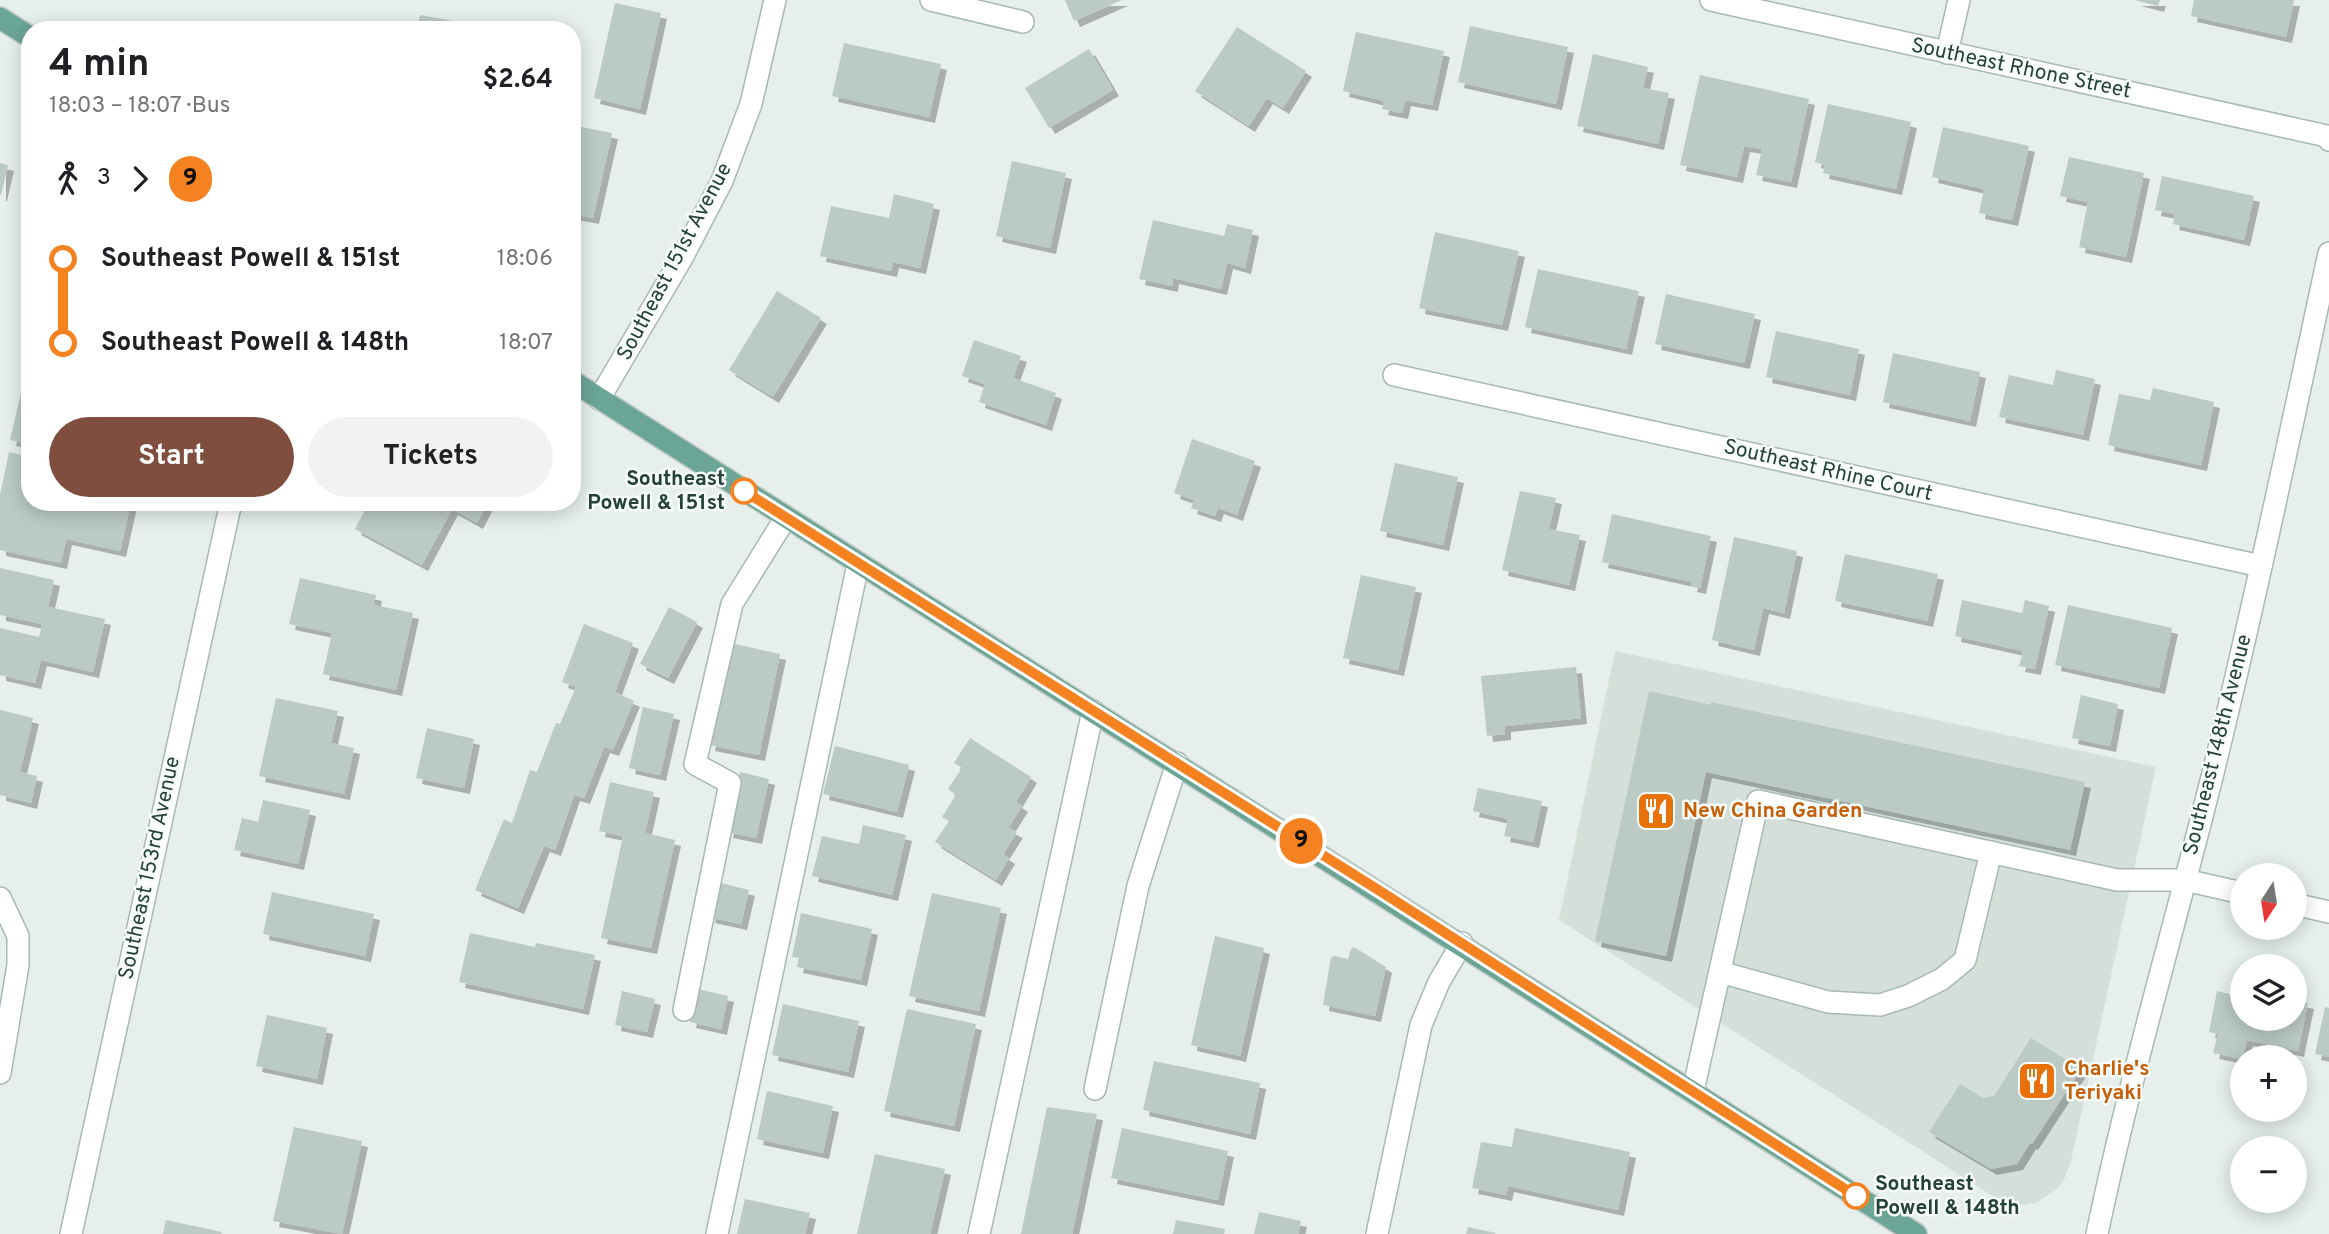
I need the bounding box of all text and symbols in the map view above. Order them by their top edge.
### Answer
street label: Southeast Rhone Street [1909,33,2133,105]
text: 4 min [49,41,149,90]
text: $2.64 [482,64,553,97]
text: 18:03 – 18:07 · Bus [49,92,231,121]
street label: Southeast 151st Avenue [611,158,739,366]
icon: walk [49,160,87,198]
icon: forward [121,160,159,198]
text: 3 [97,164,111,193]
text: 9 [183,164,198,194]
text: Southeast Powell & 151st [101,243,400,276]
text: 18:06 [497,245,553,274]
text: Southeast Powell & 148th [101,327,409,360]
text: 18:07 [499,329,553,358]
button: Start [49,417,294,497]
button: Tickets [308,417,553,497]
street label: Southeast Rhine Court [1721,434,1935,508]
place label: Southeast Powell & 151st [587,466,725,517]
marker: Southeast Powell & 151st [731,478,757,504]
street label: Southeast 148th Avenue [2177,632,2259,858]
street label: Southeast 153rd Avenue [113,754,187,982]
restaurant icon: New China Garden [1635,790,1677,832]
place label: New China Garden [1683,798,1862,825]
line badge: 9 [1278,818,1324,864]
text: 9 [1294,826,1308,856]
north arrow [2230,863,2306,940]
map controls [2230,863,2307,1213]
button: layers [2230,954,2307,1031]
button: + [2230,1045,2307,1122]
place label: Charlie's Teriyaki [2064,1056,2150,1107]
restaurant icon: Charlie's Teriyaki [2016,1060,2058,1102]
button: − [2230,1136,2307,1213]
place label: Southeast Powell & 148th [1875,1171,2020,1222]
marker: Southeast Powell & 148th [1843,1183,1869,1209]

